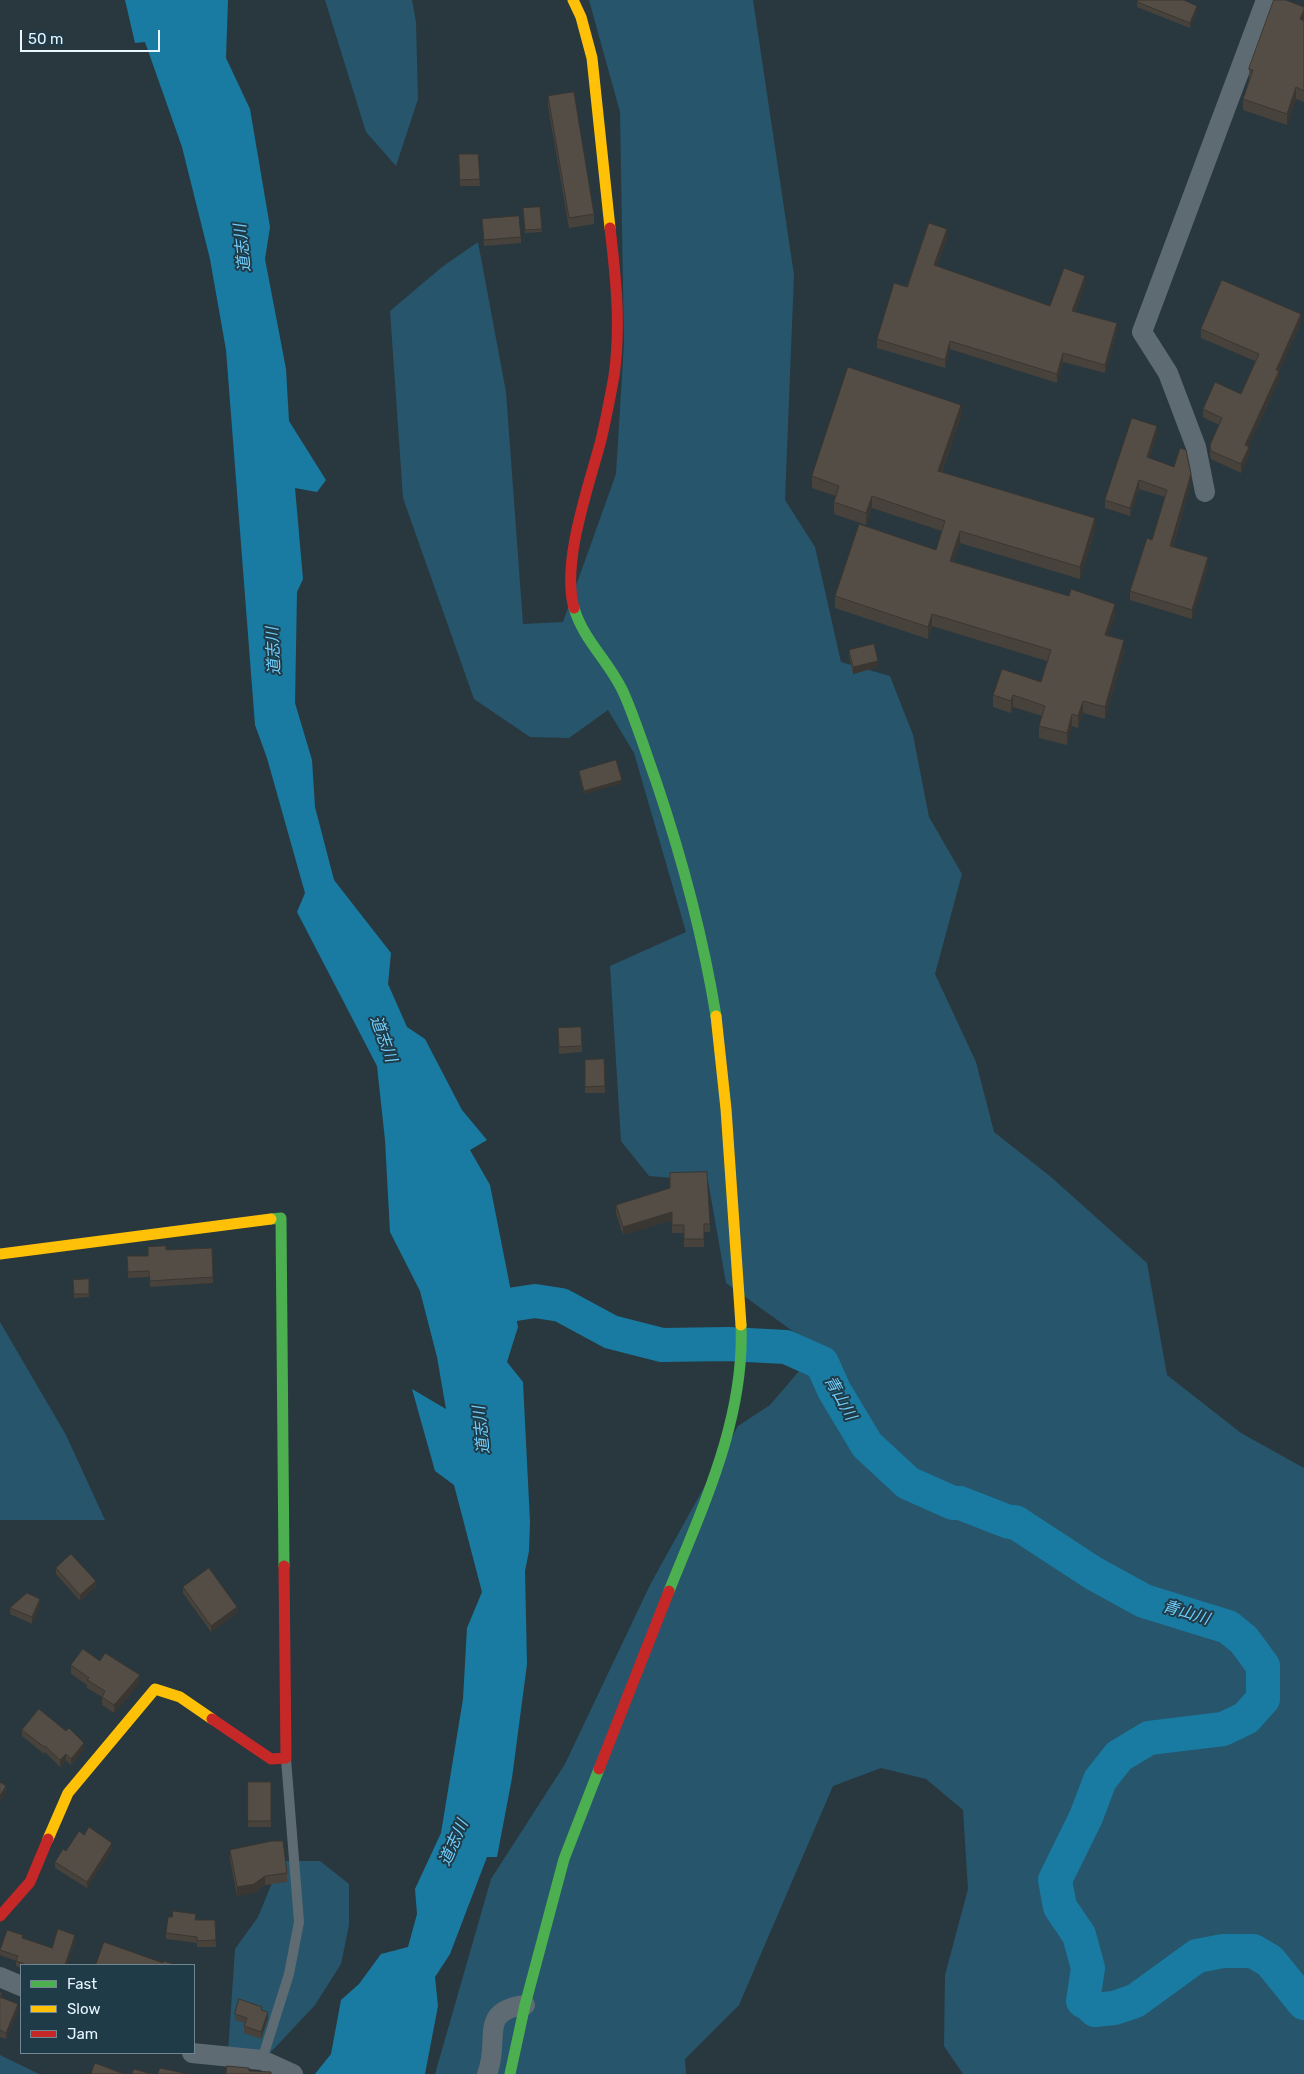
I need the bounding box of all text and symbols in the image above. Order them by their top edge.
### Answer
scale bar [22,20,162,52]
text: 50 m [28,30,63,48]
water label: 道志川 [231,223,255,273]
water label: 道志川 [263,627,285,675]
water label: 道志川 [366,1013,400,1065]
water label: 青山川 [820,1372,860,1424]
water label: 道志川 [470,1405,494,1455]
water label: 青山川 [1160,1597,1212,1629]
water label: 道志川 [435,1817,473,1869]
legend [20,1964,195,2054]
text: Fast [67,1975,97,1993]
text: Slow [67,2000,100,2018]
text: Jam [67,2025,98,2043]

